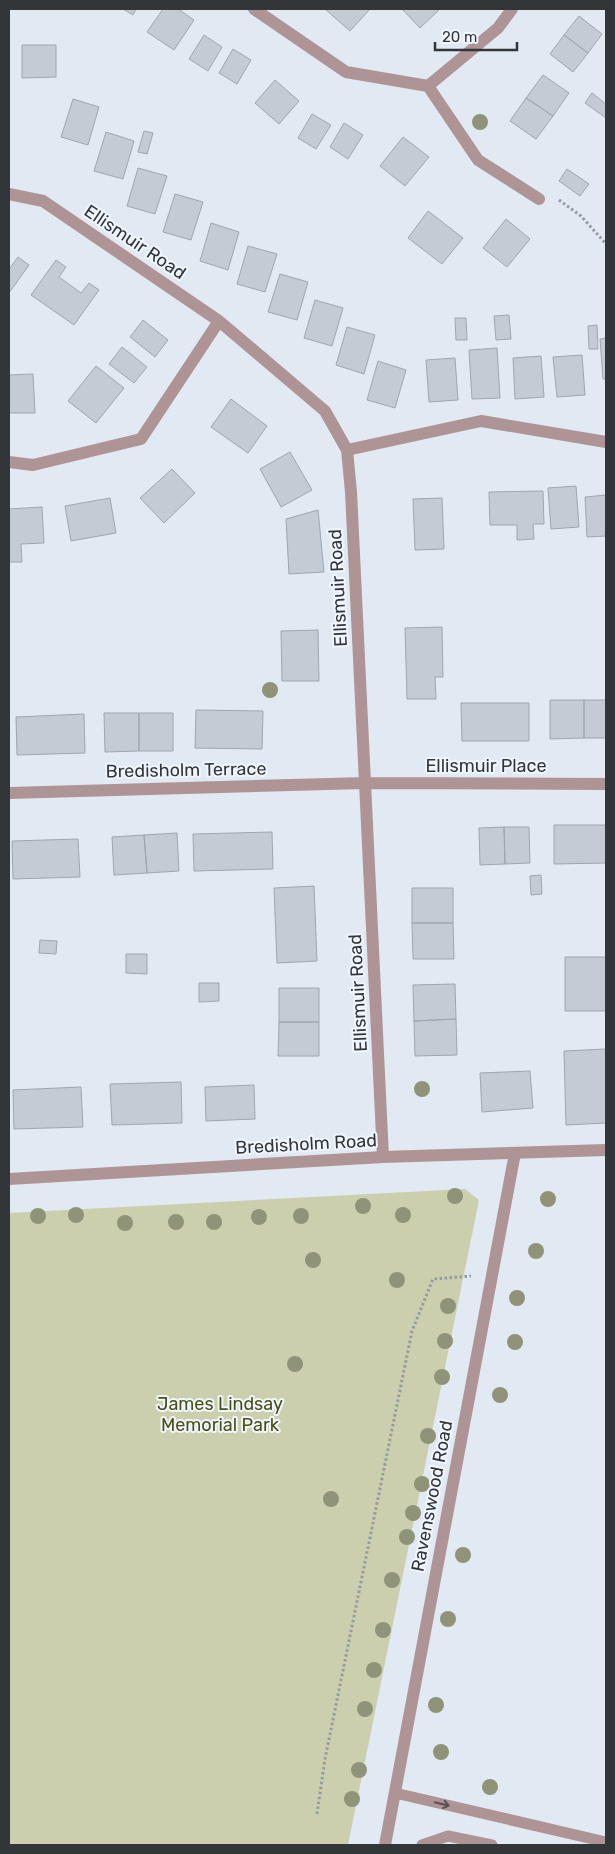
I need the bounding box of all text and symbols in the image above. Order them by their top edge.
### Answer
scale bar [435,20,518,52]
text: 20 m [442,28,477,46]
street label: Ellismuir Road [80,200,190,284]
street label: Ellismuir Road [324,529,352,647]
street label: Ellismuir Place [425,755,547,777]
street label: Bredisholm Terrace [105,758,267,782]
street label: Ellismuir Road [344,934,372,1052]
street label: Bredisholm Road [235,1129,377,1159]
park label: James Lindsay Memorial Park [157,1393,283,1436]
street label: Ravenswood Road [407,1418,457,1574]
one-way arrow [434,1800,450,1809]

